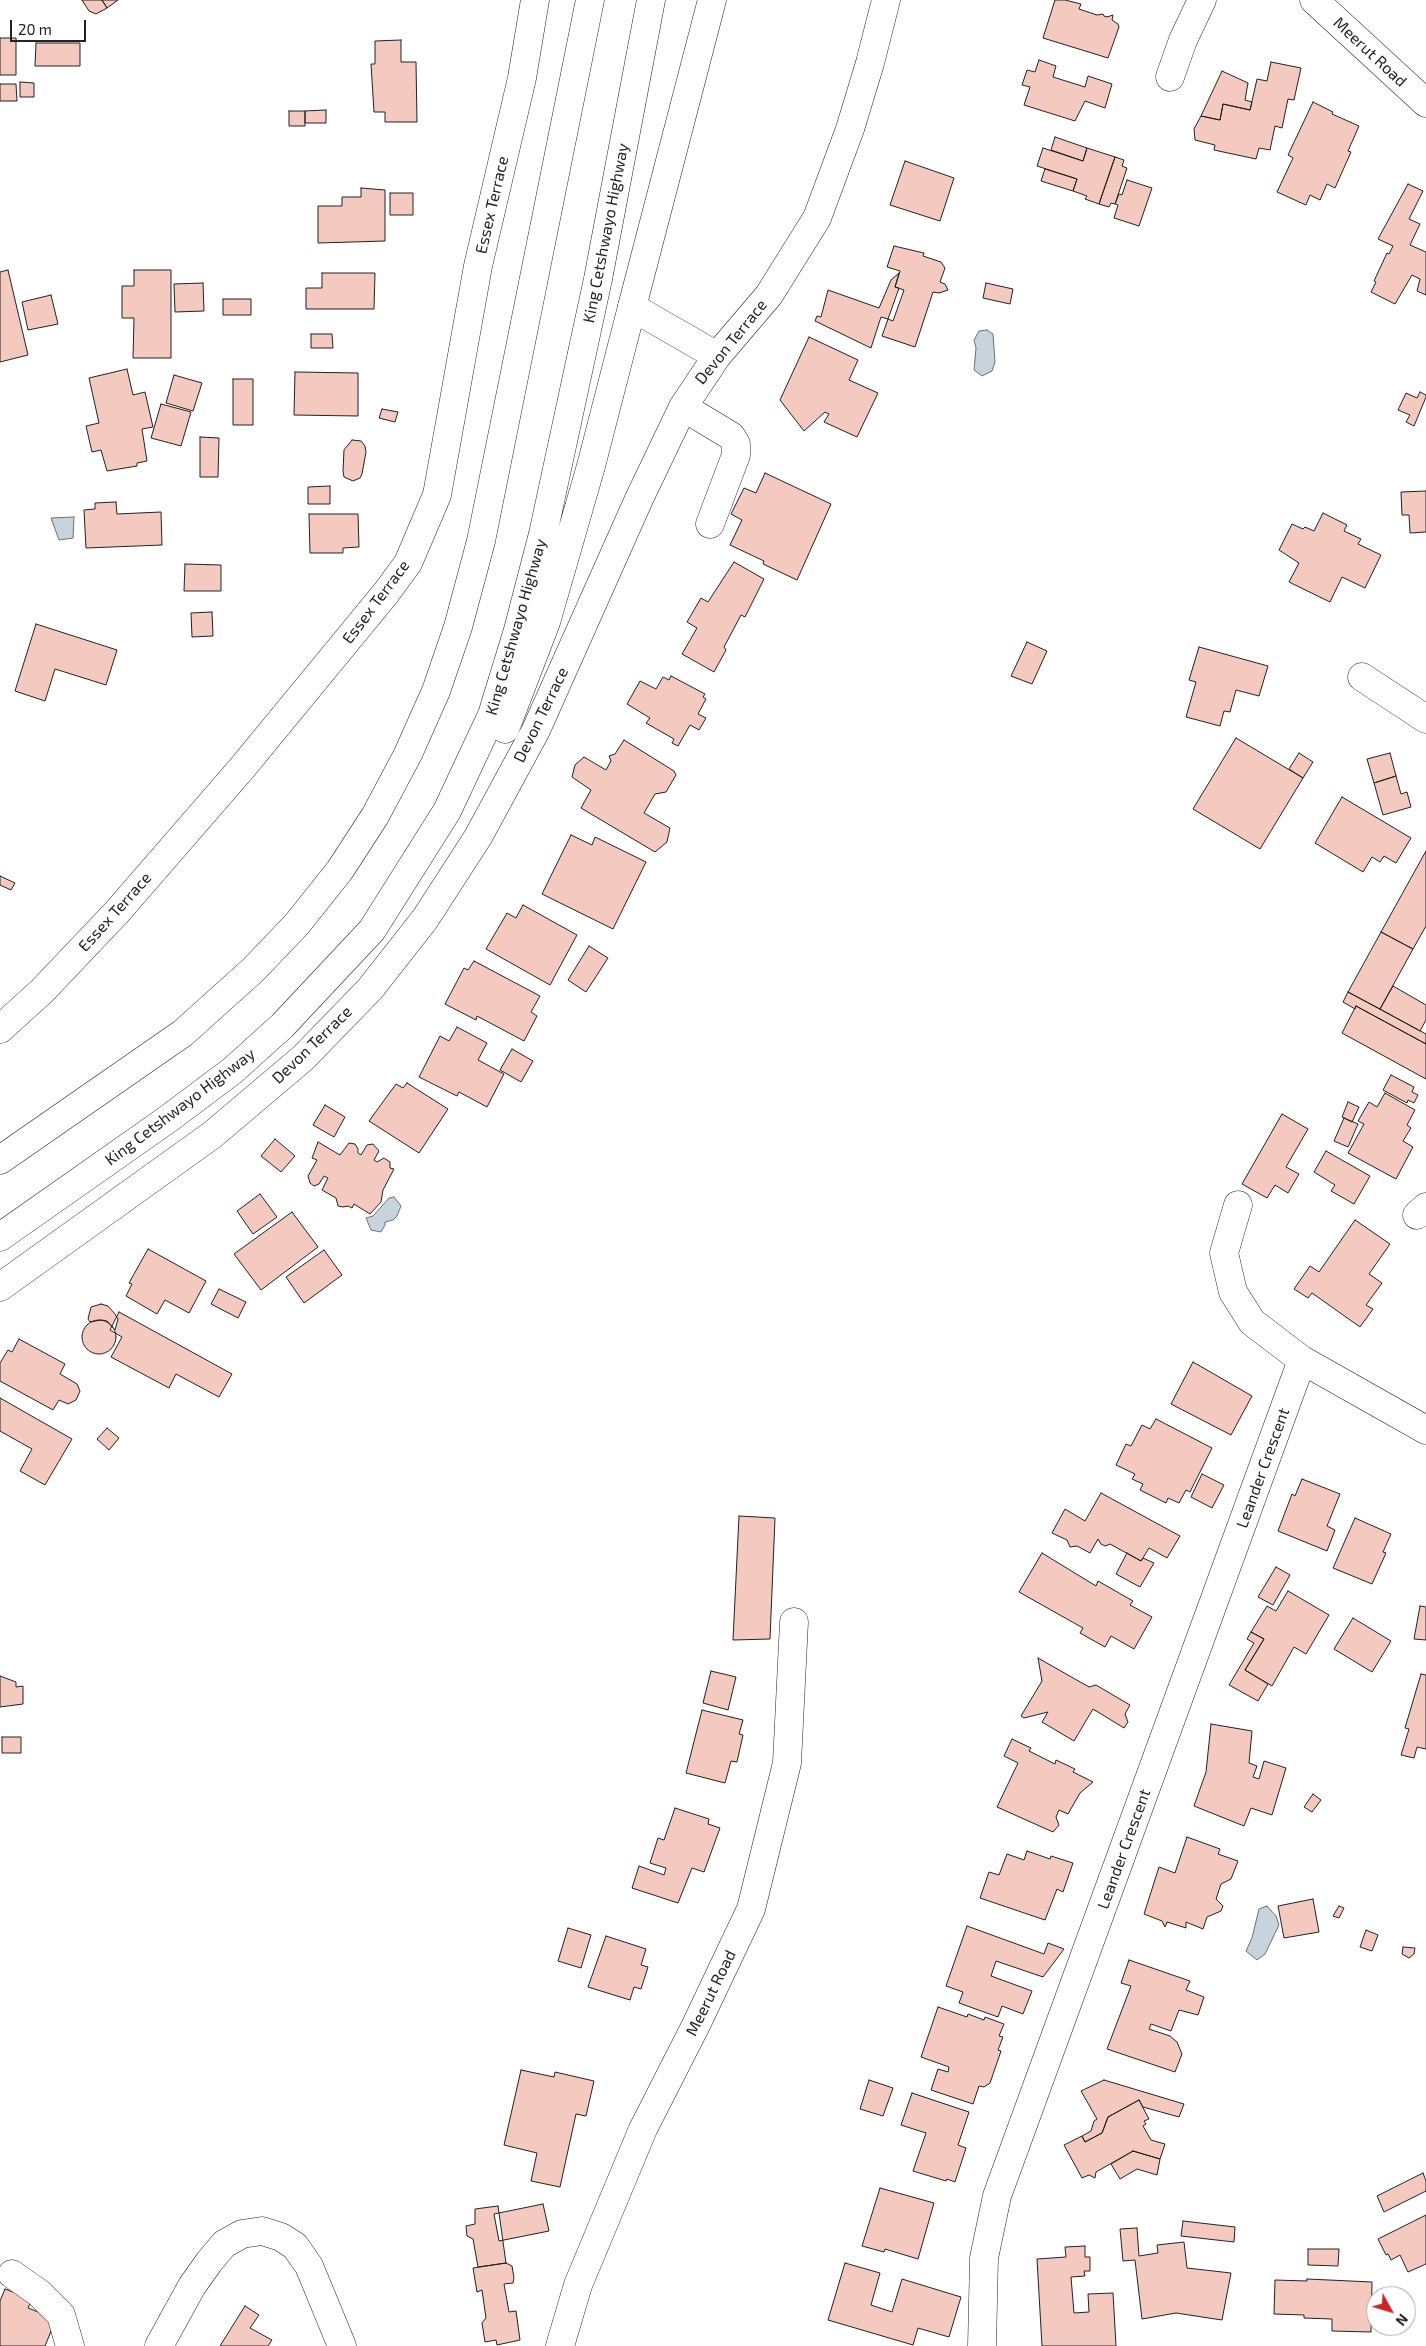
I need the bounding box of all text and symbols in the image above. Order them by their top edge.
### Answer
scale bar [12,10,89,42]
street label: Meerut Road [1329,13,1411,91]
text: 20 m [18,20,52,38]
street label: King Cetshwayo Highway [579,142,633,324]
street label: Essex Terrace [471,154,513,256]
street label: Devon Terrace [691,296,771,388]
street label: King Cetshwayo Highway [482,537,550,717]
street label: Essex Terrace [338,556,414,648]
street label: Devon Terrace [510,664,572,766]
street label: Essex Terrace [74,868,156,956]
street label: Devon Terrace [268,1002,356,1088]
street label: King Cetshwayo Highway [101,1044,259,1170]
street label: Leander Crescent [1232,1405,1294,1531]
street label: Leander Crescent [1093,1786,1155,1912]
street label: Meerut Road [682,1947,740,2039]
north arrow [1366,2286,1416,2336]
text: N [1392,2311,1412,2329]

